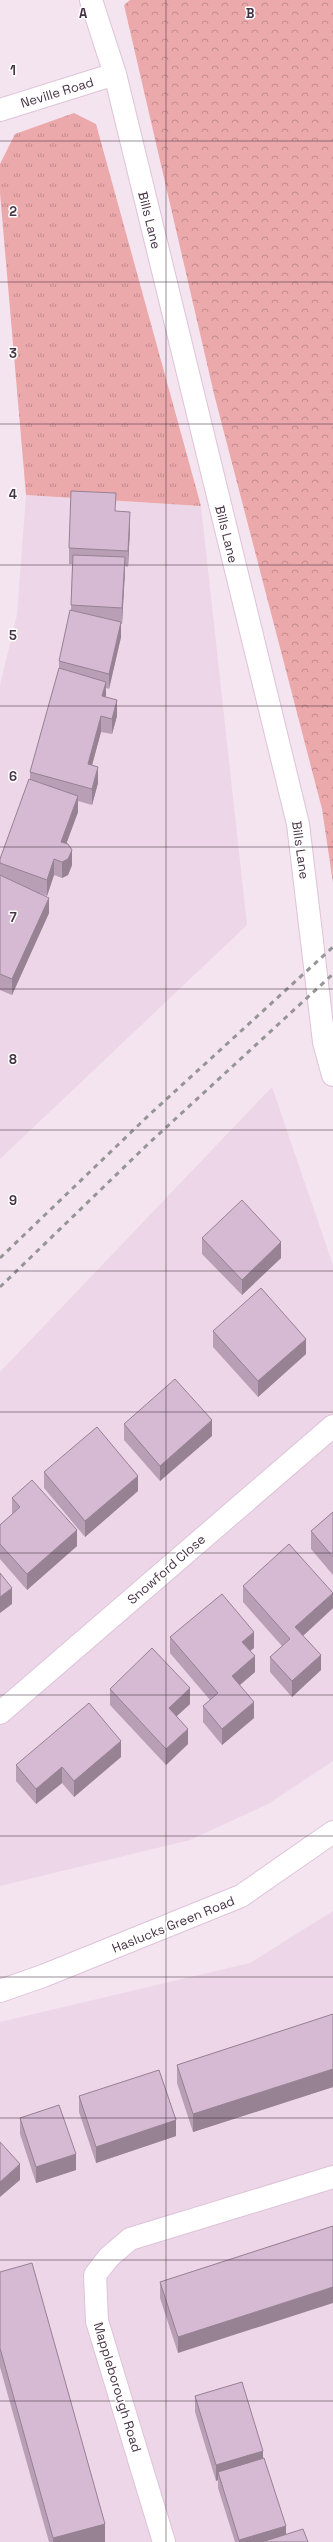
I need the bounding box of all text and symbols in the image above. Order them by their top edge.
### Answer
text: A [79,5,88,22]
text: B [246,5,255,22]
text: 1 [10,62,16,79]
street label: Neville Road [19,73,96,112]
street label: Bills Lane [134,190,165,251]
text: 2 [9,203,17,220]
text: 3 [9,345,17,362]
text: 4 [9,486,17,503]
street label: Bills Lane [211,504,242,565]
text: 5 [9,627,17,644]
text: 6 [9,768,17,785]
street label: Bills Lane [288,820,313,880]
text: 7 [9,909,17,926]
text: 8 [9,1051,17,1068]
text: 9 [9,1192,17,1209]
street label: Snowford Close [124,1531,209,1608]
street label: Haslucks Green Road [109,1892,237,1957]
street label: Mappleborough Road [90,2320,145,2454]

